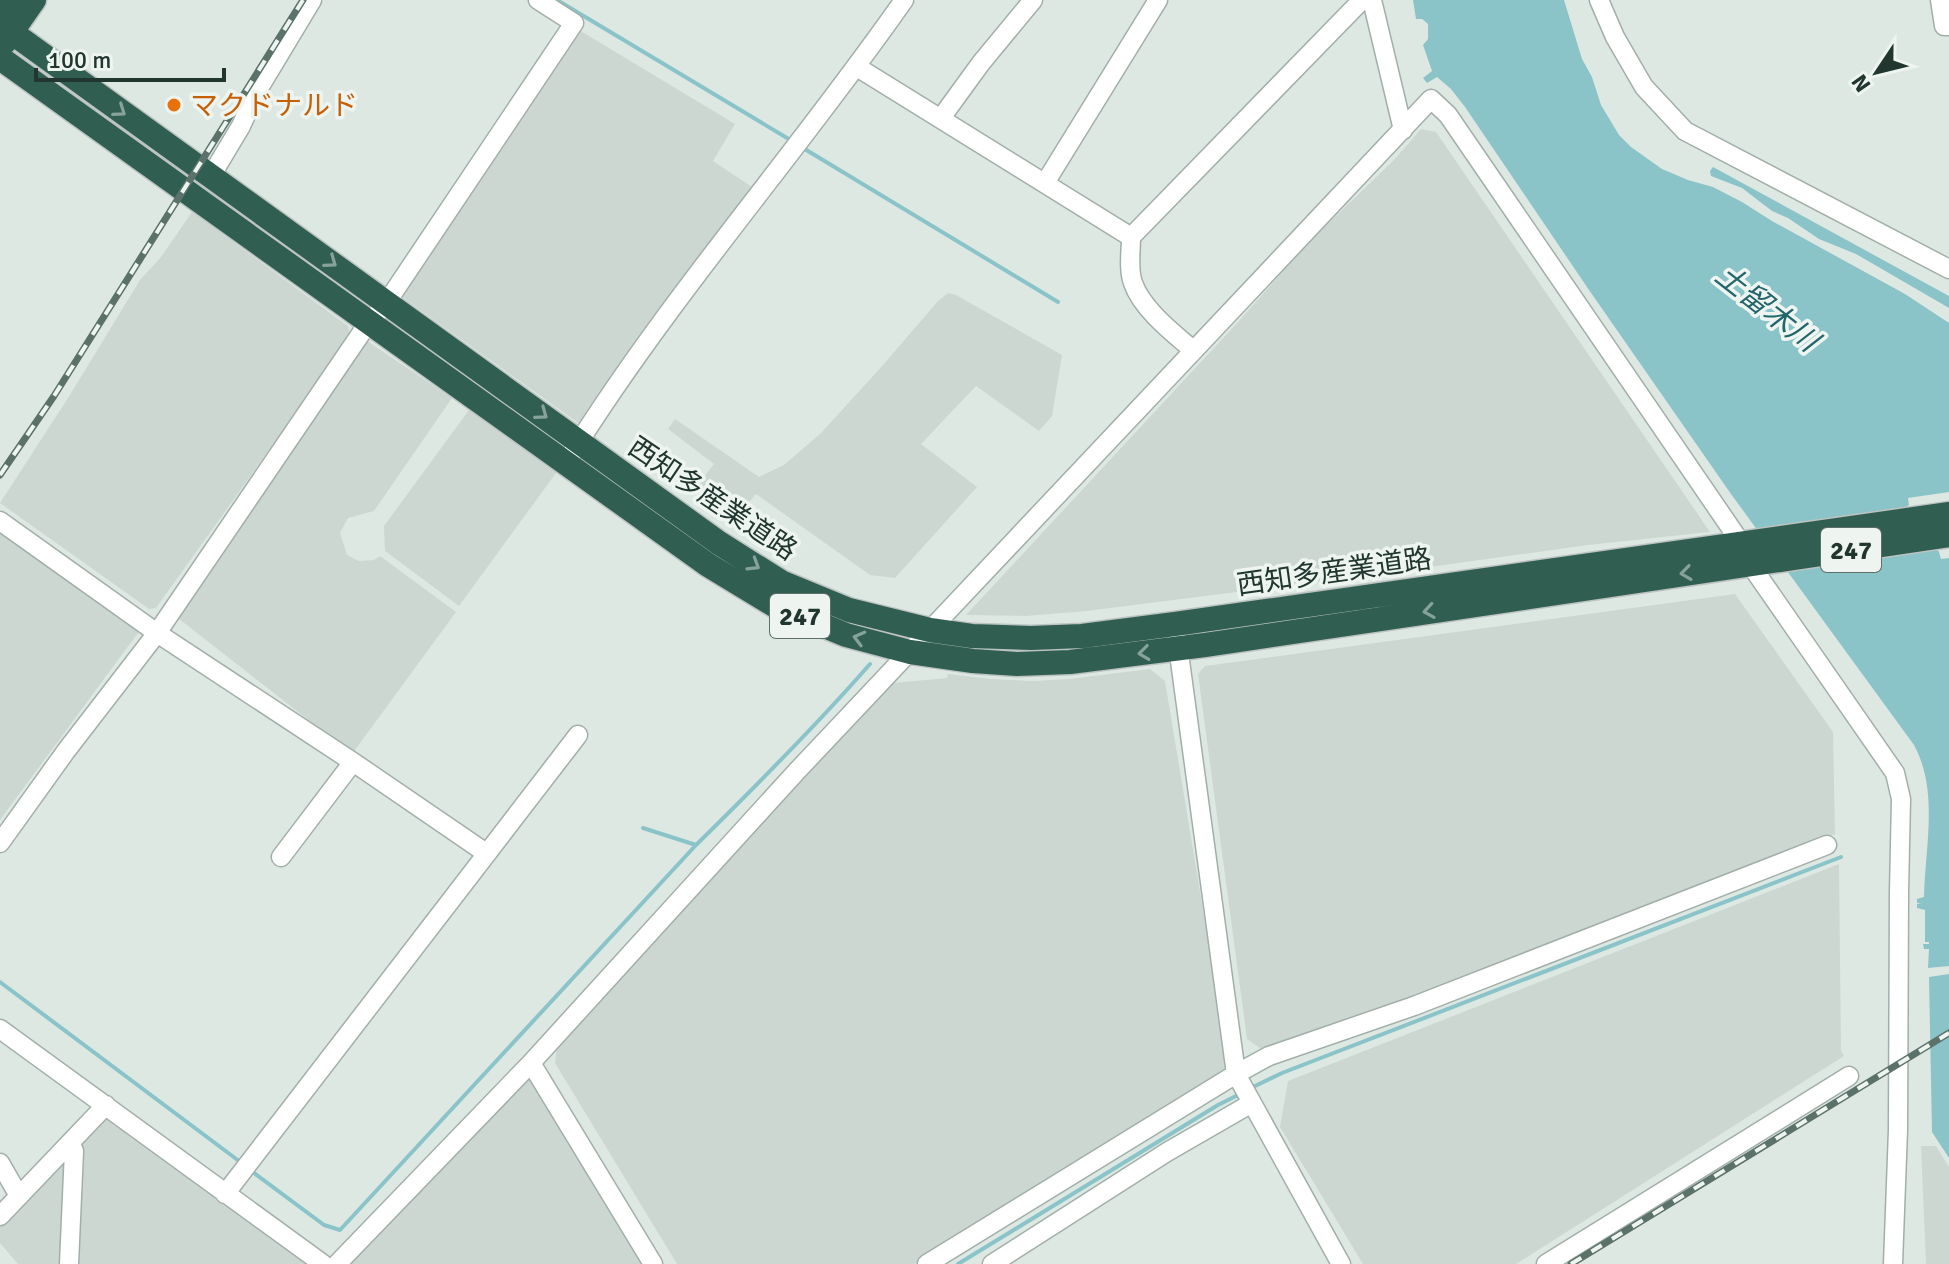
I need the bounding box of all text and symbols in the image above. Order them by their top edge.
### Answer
scale bar [36,32,224,82]
north arrow [1837,32,1917,112]
text: 100 m [48,45,111,75]
text: N [1846,69,1876,97]
place label: マクドナルド [190,89,358,123]
marker: マクドナルド [165,96,183,114]
one-way arrow [111,101,126,116]
one-way arrow [323,253,337,267]
water label: 土留木川 [1708,257,1828,362]
one-way arrow [533,405,548,419]
street label: 西知多産業道路 [622,430,803,568]
road number: 247 [1821,528,1881,572]
street label: 西知多産業道路 [1235,542,1434,602]
one-way arrow [745,555,760,571]
one-way arrow [1679,564,1693,581]
road number: 247 [770,594,830,638]
one-way arrow [1422,602,1435,619]
one-way arrow [852,631,866,647]
one-way arrow [1137,644,1151,661]

